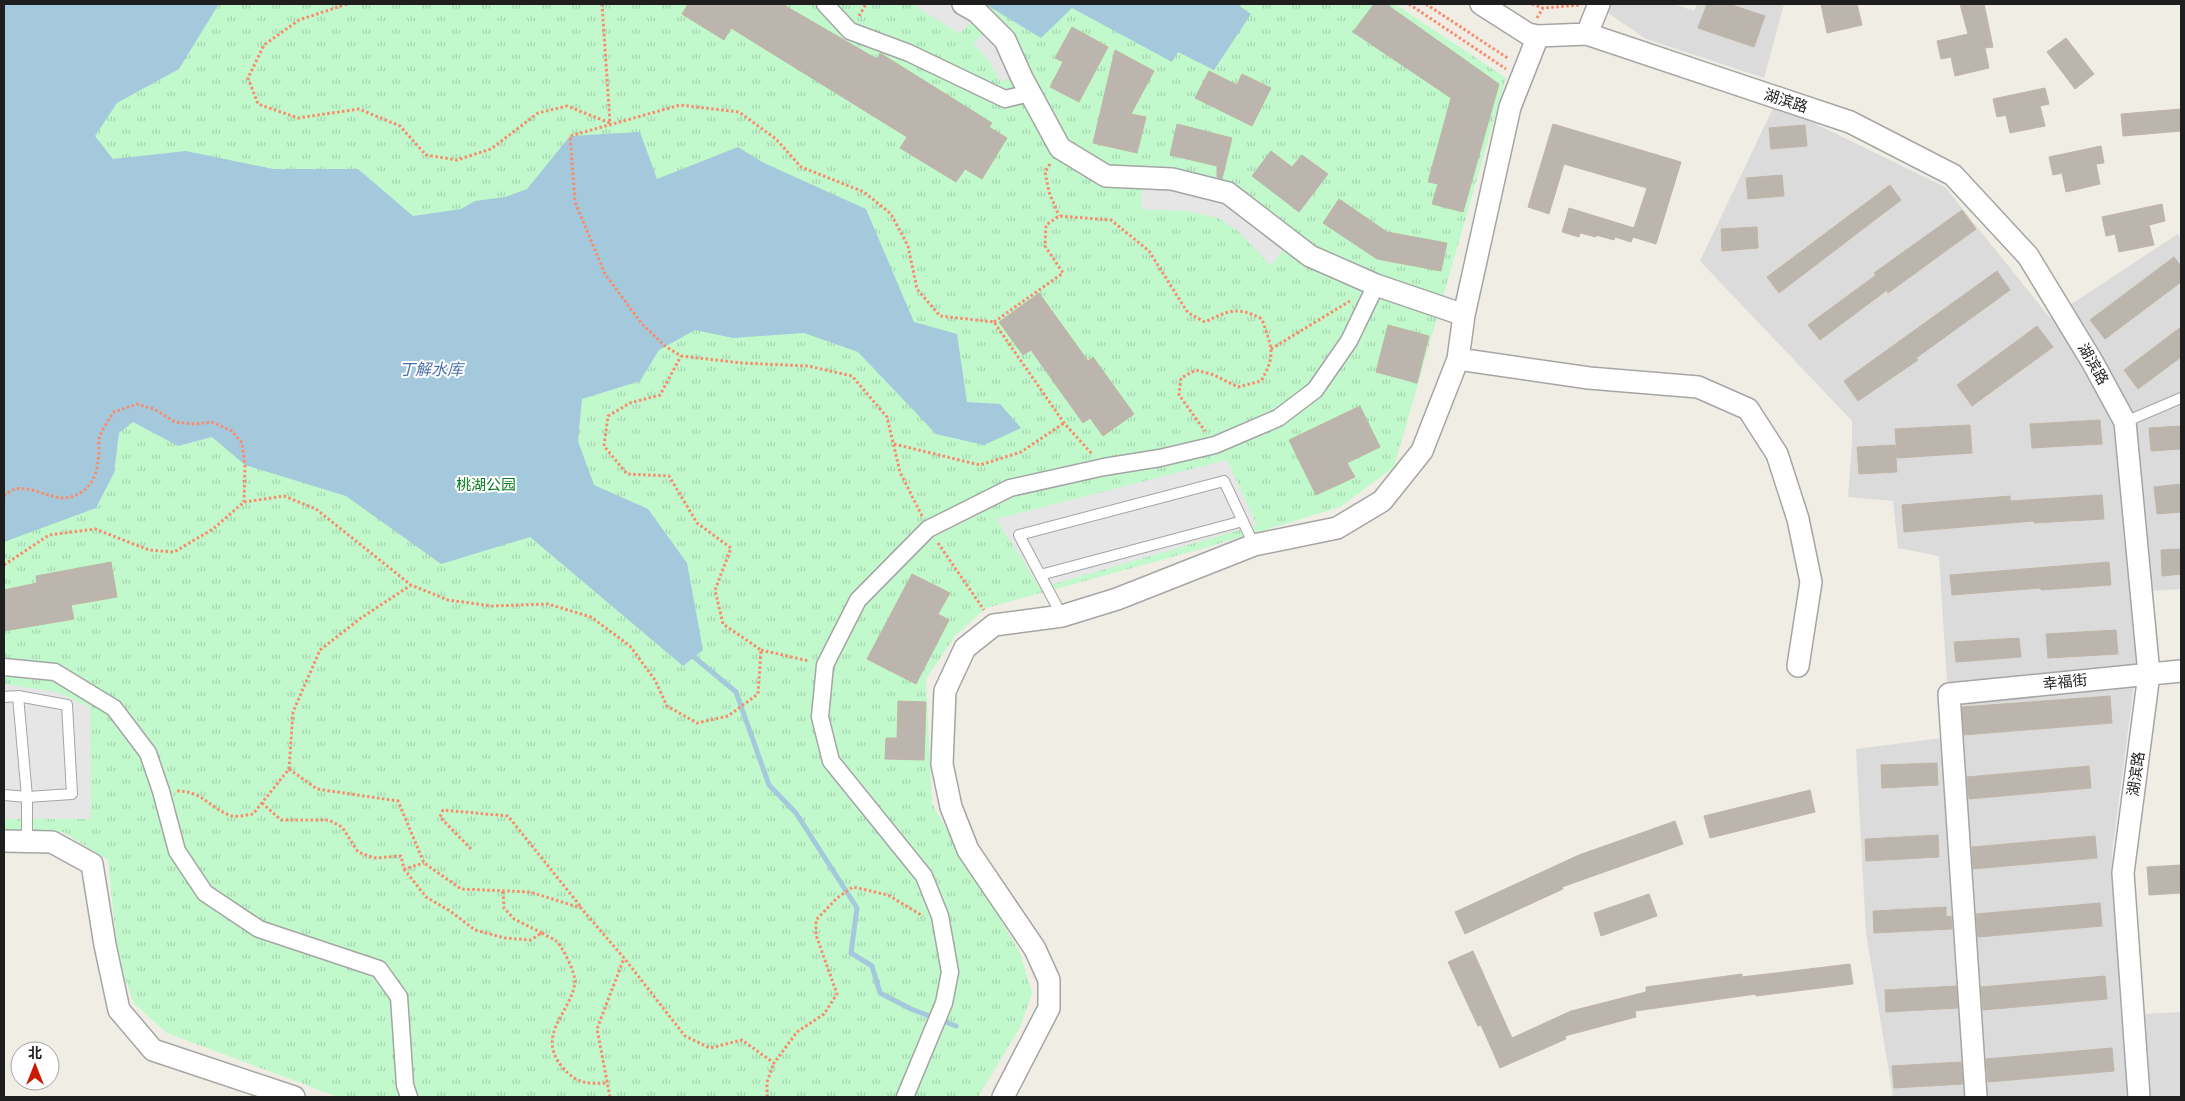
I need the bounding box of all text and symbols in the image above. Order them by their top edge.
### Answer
street label: 湖滨路 [1762,86,1810,116]
street label: 湖滨路 [2075,341,2111,387]
water label: 丁解水库 [399,361,466,378]
park label: 桃湖公园 [456,477,516,493]
street label: 幸福街 [2042,672,2088,692]
street label: 湖滨路 [2125,751,2147,797]
north arrow [10,1041,60,1091]
text: 北 [28,1046,42,1061]

